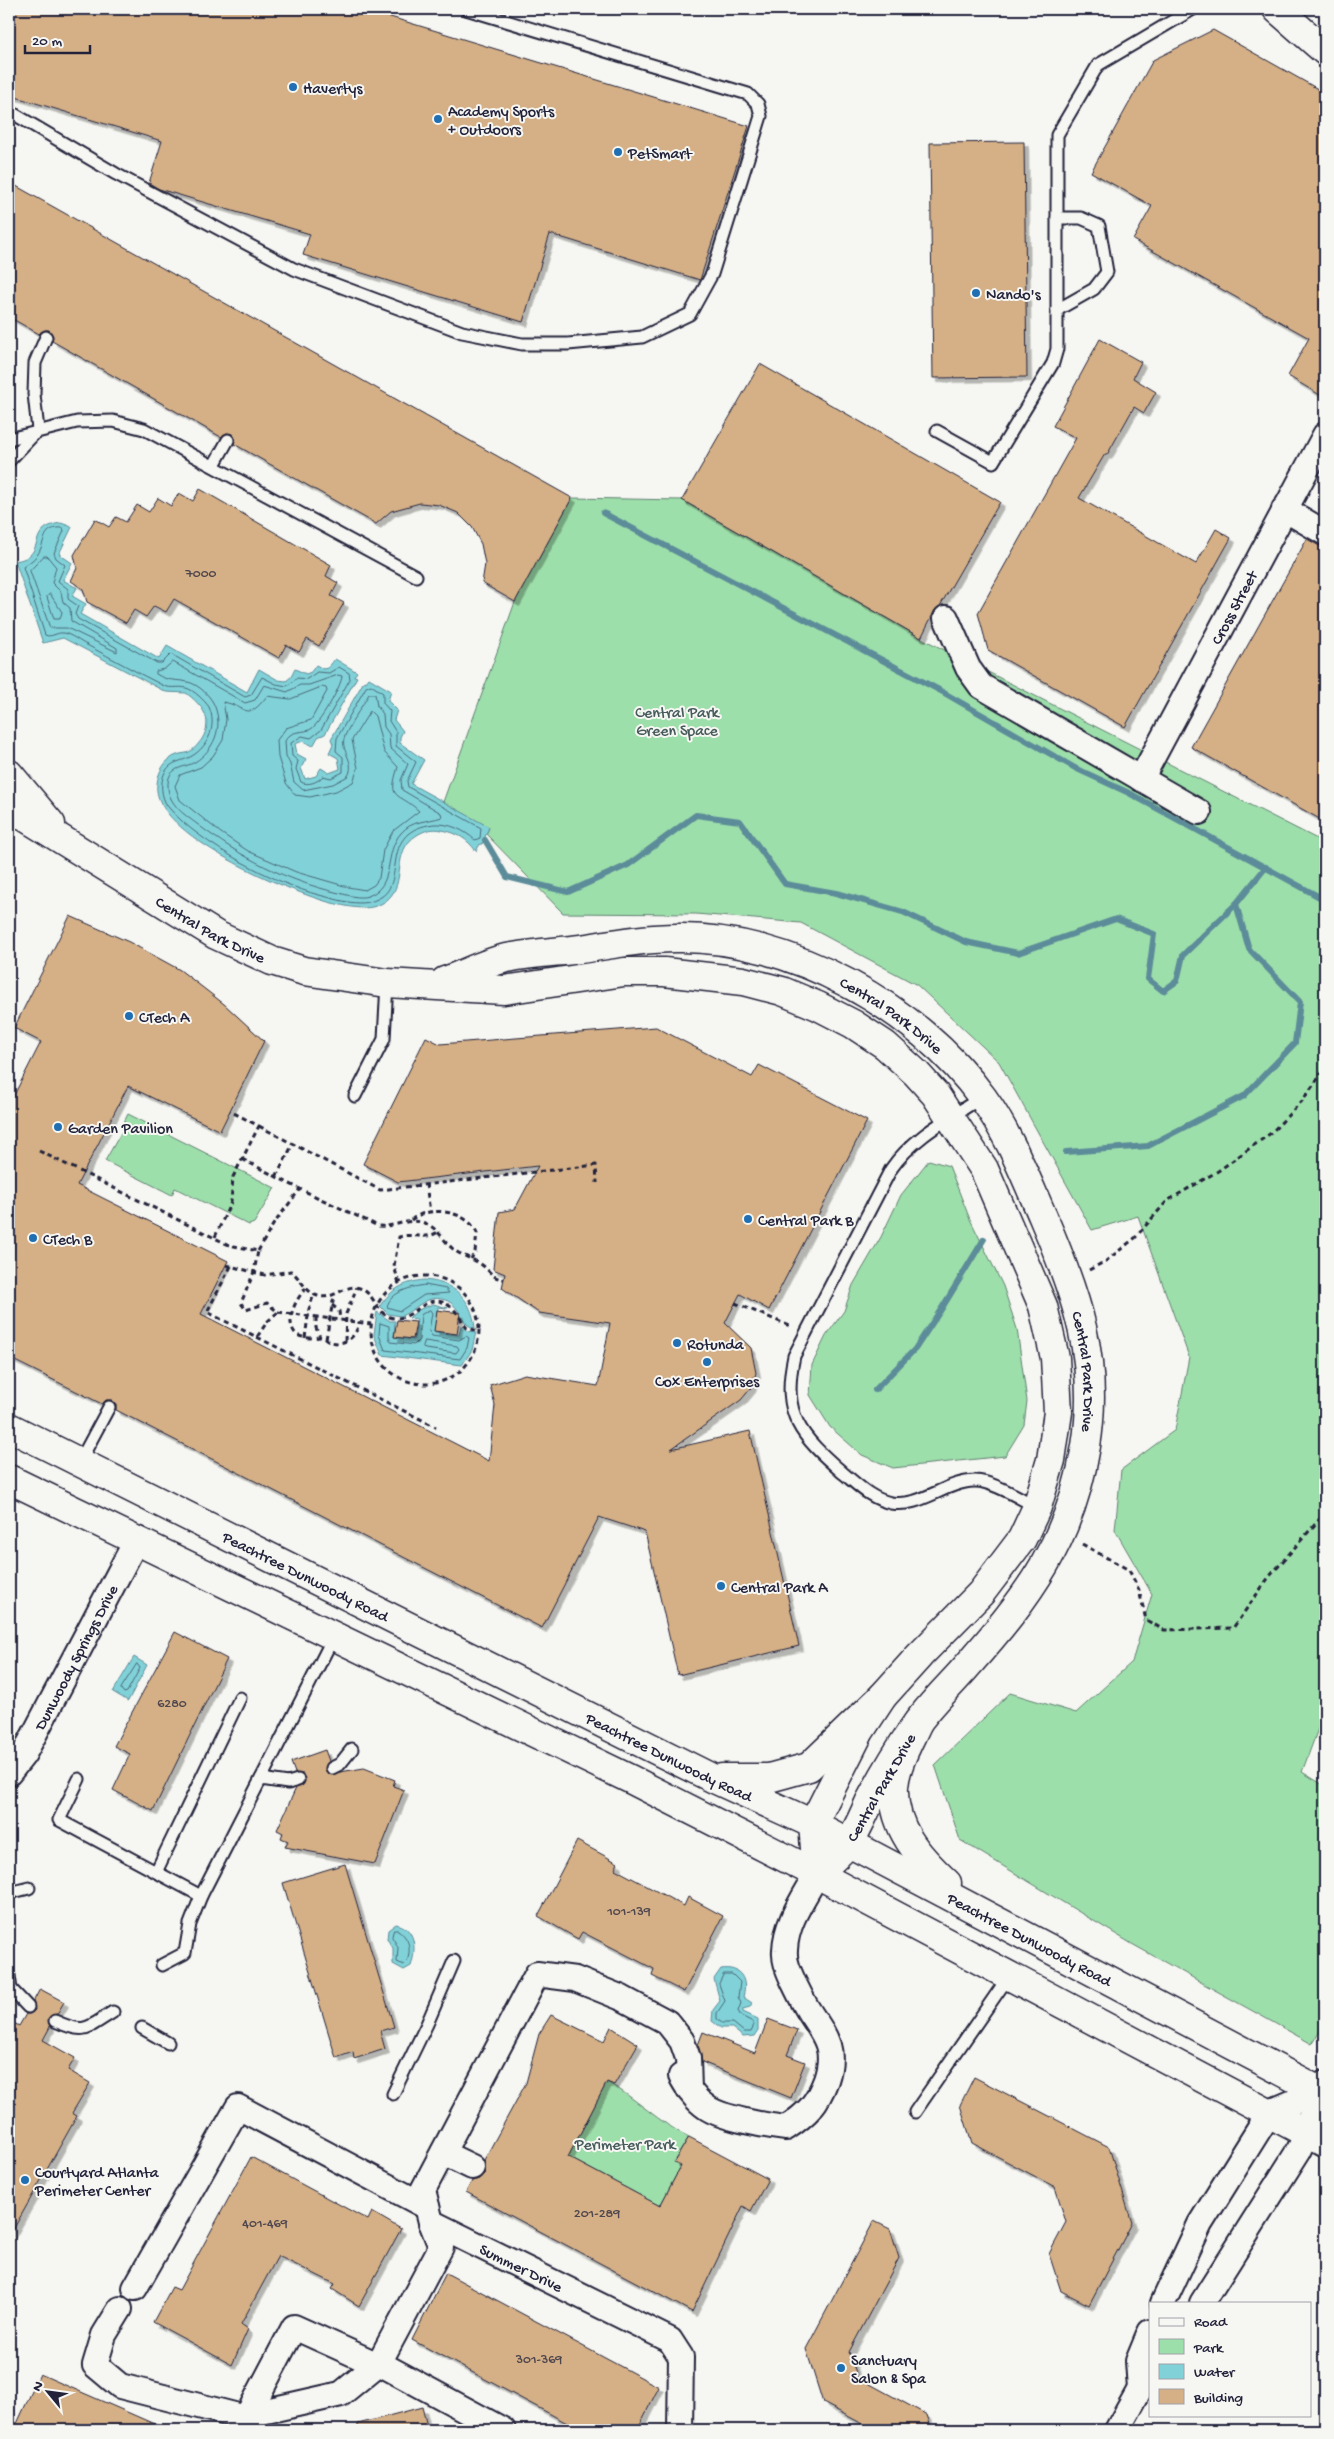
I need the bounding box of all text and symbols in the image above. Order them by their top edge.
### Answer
scale bar [25,22,90,54]
text: 20 m [32,33,62,51]
marker: Havertys [287,81,299,93]
place label: Havertys [303,81,363,100]
place label: Academy Sports + Outdoors [448,104,555,141]
marker: Academy Sports + Outdoors [432,113,444,125]
marker: PetSmart [612,146,624,158]
place label: PetSmart [627,146,693,165]
marker: Nando's [970,287,982,299]
place label: Nando's [986,287,1042,306]
house number: 7000 [184,566,217,583]
street label: Cross Street [1209,567,1264,649]
park label: Central Park Green Space [635,705,721,742]
street label: Central Park Drive [151,894,268,970]
street label: Central Park Drive [835,975,946,1060]
marker: CTech A [123,1010,135,1022]
place label: CTech A [139,1010,191,1029]
marker: Garden Pavilion [52,1121,64,1133]
place label: Garden Pavilion [68,1121,173,1140]
marker: Central Park B [742,1213,754,1225]
place label: Central Park B [758,1213,854,1232]
marker: CTech B [27,1232,39,1244]
place label: CTech B [43,1232,93,1251]
street label: Central Park Drive [1065,1310,1096,1434]
marker: Rotunda [671,1337,683,1349]
place label: Rotunda [687,1337,745,1356]
marker: Cox Enterprises [701,1356,713,1368]
place label: Cox Enterprises [655,1374,760,1393]
street label: Peachtree Dunwoody Road [217,1529,392,1629]
marker: Central Park A [715,1580,727,1592]
place label: Central Park A [731,1580,829,1599]
street label: Dunwoody Springs Drive [32,1582,124,1735]
house number: 6280 [157,1696,187,1713]
street label: Peachtree Dunwoody Road [581,1710,756,1809]
street label: Central Park Drive [844,1730,922,1846]
street label: Peachtree Dunwoody Road [942,1890,1115,1993]
house number: 101-139 [606,1904,651,1921]
park label: Perimeter Park [574,2137,677,2156]
place label: Courtyard Atlanta Perimeter Center [34,2165,160,2202]
marker: Courtyard Atlanta Perimeter Center [19,2174,31,2186]
house number: 201-289 [574,2206,620,2223]
house number: 401-469 [242,2216,288,2233]
street label: Summer Drive [475,2241,565,2299]
legend [1149,2302,1312,2416]
text: Road [1194,2314,1228,2332]
text: Park [1193,2340,1224,2358]
house number: 301-369 [515,2352,562,2369]
place label: Sanctuary Salon & Spa [851,2353,927,2390]
marker: Sanctuary Salon & Spa [835,2362,847,2374]
text: Water [1194,2364,1236,2382]
north arrow [22,2366,72,2416]
text: N [29,2379,48,2395]
text: Building [1193,2390,1243,2408]

